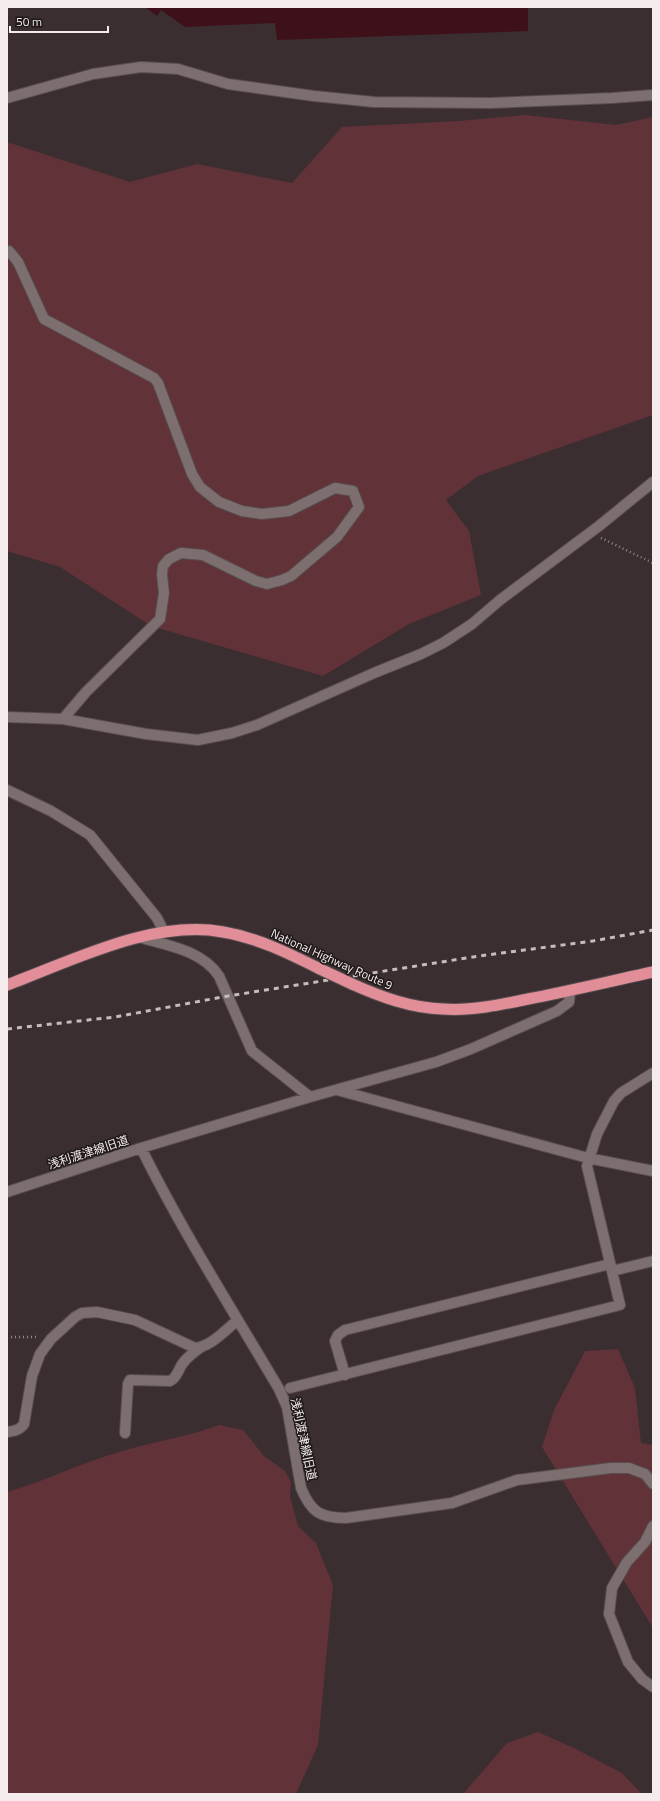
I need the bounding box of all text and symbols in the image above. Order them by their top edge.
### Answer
scale bar [10,8,108,34]
text: 50 m [16,12,42,31]
street label: National Highway Route 9 [268,924,396,995]
street label: 浅利渡津線旧道 [45,1130,131,1174]
street label: 浅利渡津線旧道 [286,1396,322,1482]

